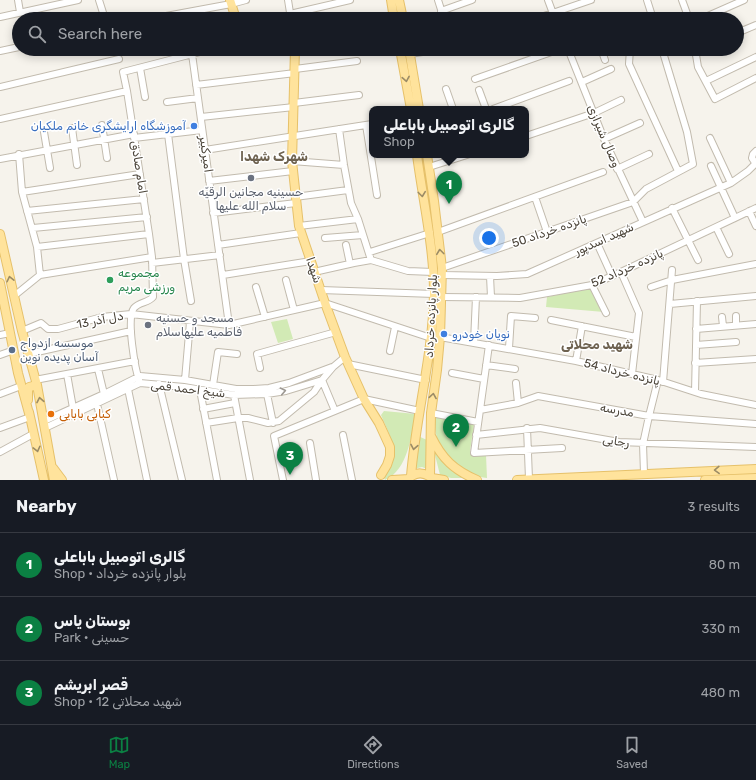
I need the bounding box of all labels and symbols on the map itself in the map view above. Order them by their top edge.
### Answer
one-way arrow [401,76,409,82]
street label: وصال شیرازی [584,102,624,170]
place label: آموزشگاه ارایشگری خانم ملکیان [31,119,187,134]
marker: آموزشگاه ارایشگری خانم ملکیان [189,121,199,131]
street label: امیرکبیر [195,134,216,173]
street label: امام صادق [126,139,150,195]
district label: شهرک شهدا [240,149,308,164]
pin: 1 [436,171,462,204]
marker: حسینیه مجانین الرقیّه سلام الله علیها [246,173,256,183]
place label: حسینیه مجانین الرقیّه سلام الله علیها [199,185,303,215]
one-way arrow [417,191,426,197]
street label: پانزده خرداد 50 [510,212,589,251]
street label: شهید اسدپور [571,220,636,260]
your location [479,228,499,248]
street label: پانزده خرداد 52 [589,246,666,291]
one-way arrow [436,249,445,255]
street label: شهدا [303,255,325,285]
place label: مجموعه ورزشی مریم [118,266,175,295]
street label: بلوار پانزده خرداد [422,274,441,358]
marker: مجموعه ورزشی مریم [105,275,115,285]
one-way arrow [7,276,15,282]
street label: دل آذر 13 [75,309,125,332]
place label: مسجد و حسنیه فاطمیه علیهاسلام [156,311,242,341]
marker: مسجد و حسنیه فاطمیه علیهاسلام [143,320,153,330]
place label: نویان خودرو [452,327,510,342]
marker: نویان خودرو [439,329,449,339]
place label: موسسه ازدواج آسان پدیده نوین [20,336,99,365]
district label: شهید محلاتی [561,337,633,353]
marker: موسسه ازدواج آسان پدیده نوین [7,345,17,355]
street label: پانزده خرداد 54 [582,356,661,389]
street label: شیخ احمد قمی [150,377,226,403]
one-way arrow [280,387,286,396]
one-way arrow [428,393,437,399]
one-way arrow [36,397,44,403]
street label: مدرسه [599,400,635,421]
place label: کبابی بابایی [59,407,111,422]
marker: کبابی بابایی [46,409,56,419]
pin: 2 [443,414,469,447]
street label: رجایی [601,432,630,451]
pin: 3 [277,442,303,475]
one-way arrow [410,444,419,450]
one-way arrow [32,445,40,452]
one-way arrow [714,466,720,475]

